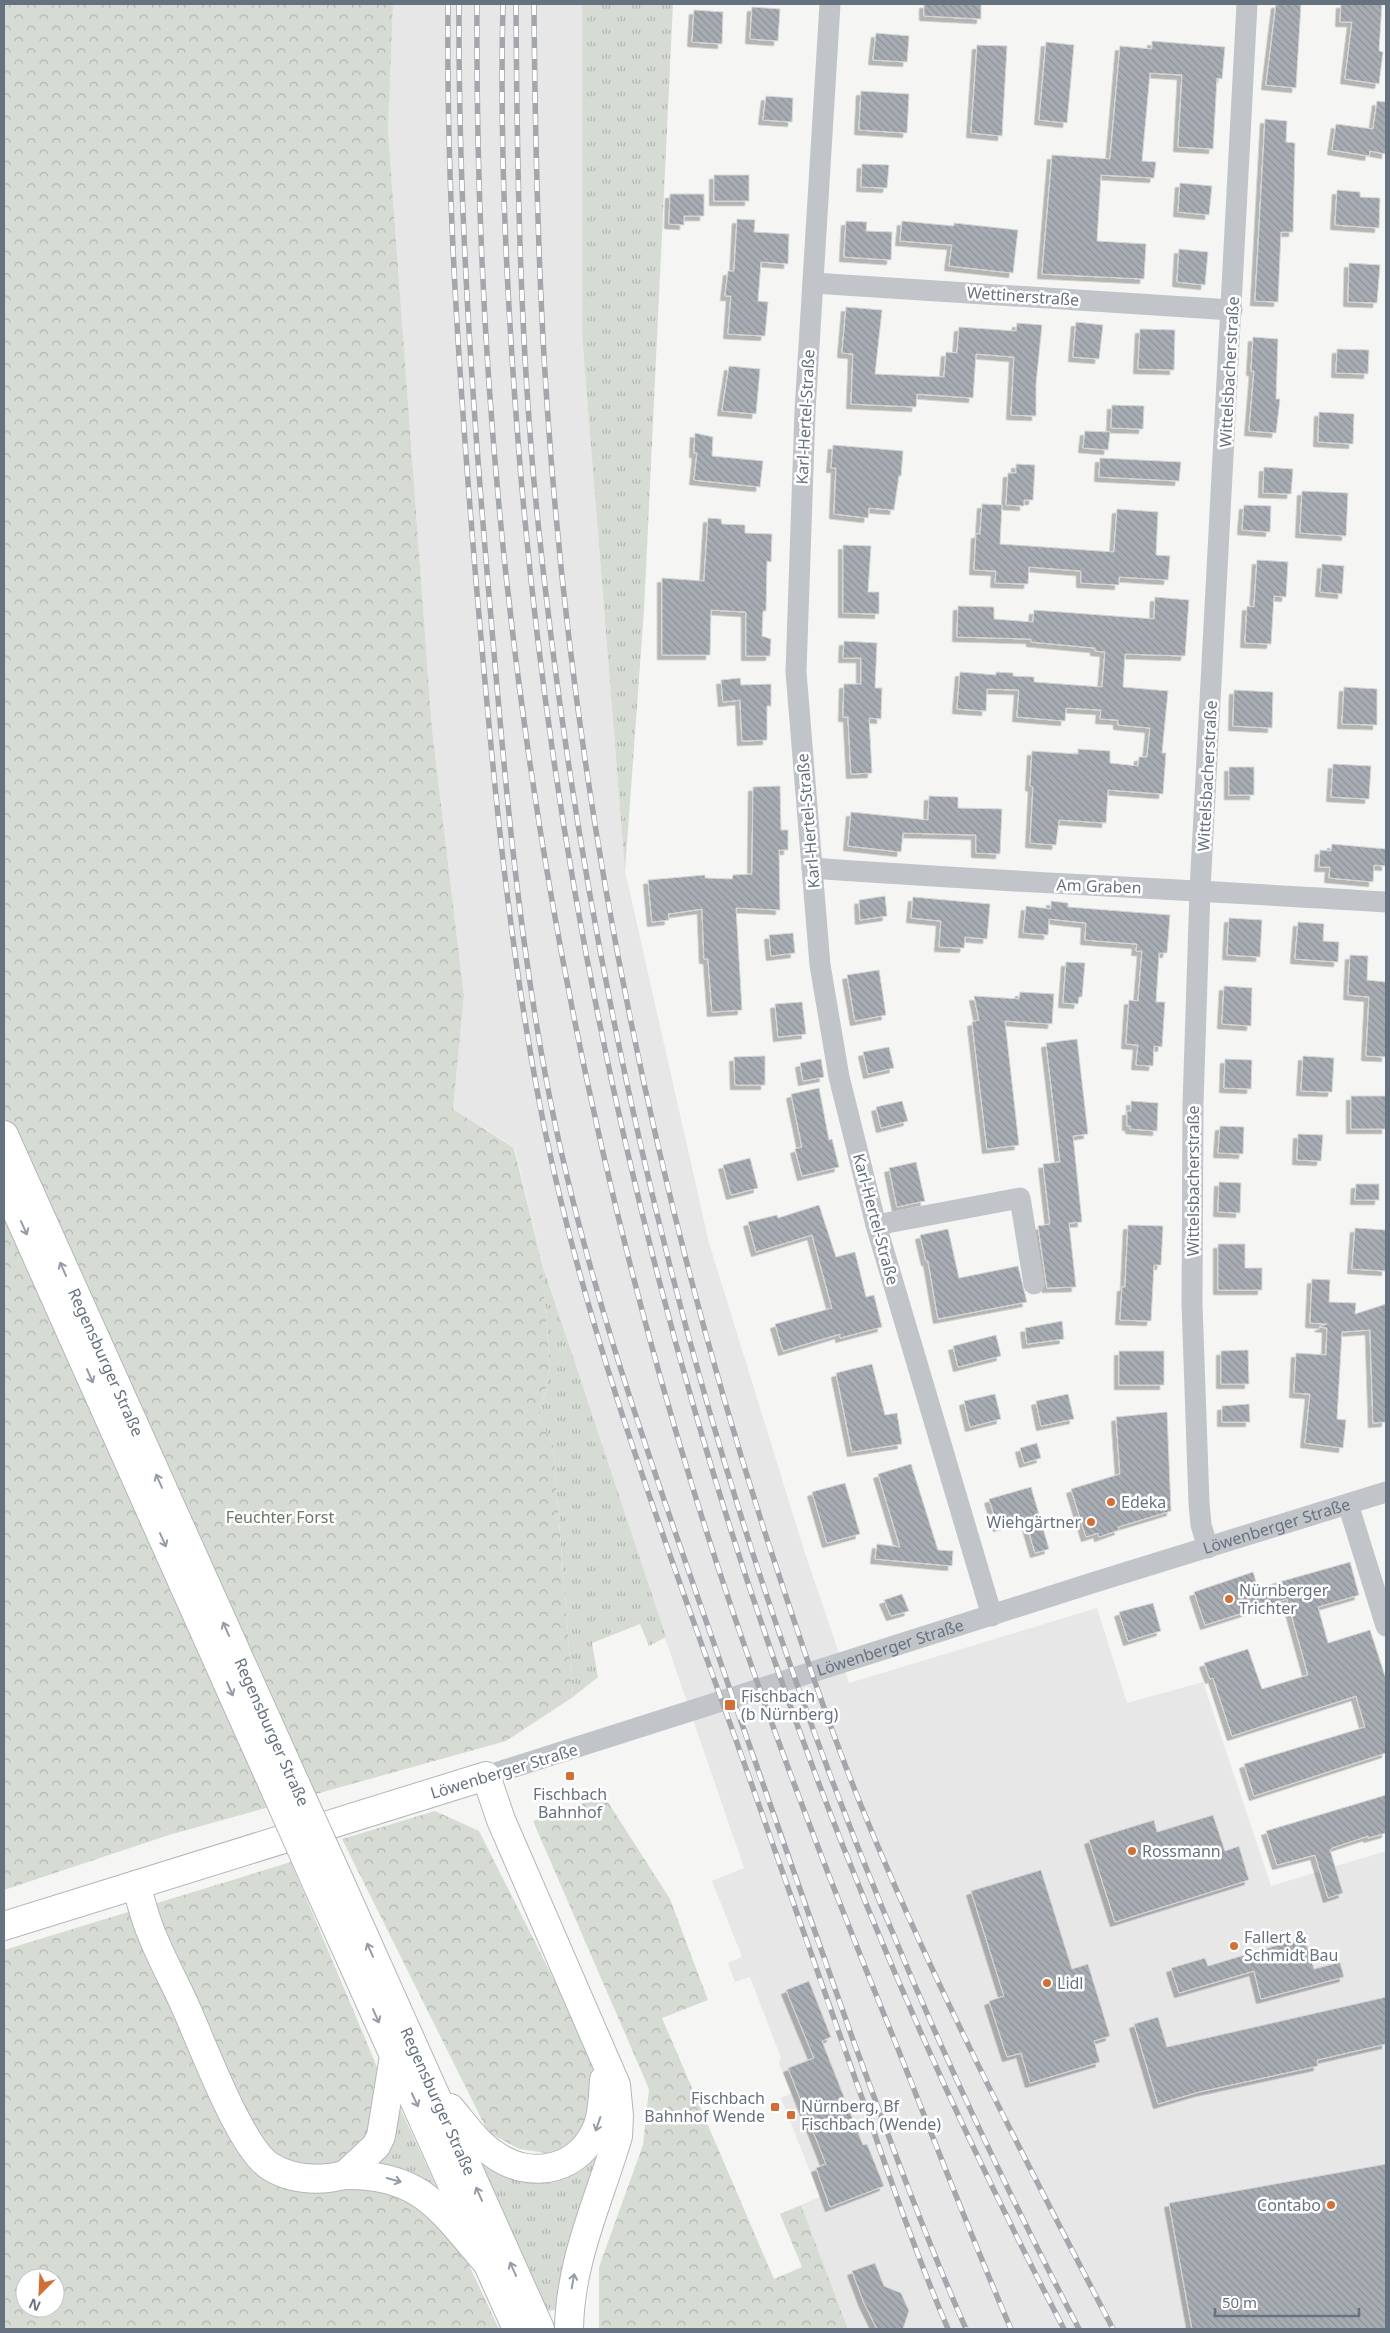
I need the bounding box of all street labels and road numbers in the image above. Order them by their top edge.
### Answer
street label: Wettinerstraße [966,281,1080,311]
street label: Wittelsbacherstraße [1214,296,1244,448]
street label: Karl-Hertel-Straße [790,349,820,485]
street label: Wittelsbacherstraße [1192,700,1222,852]
street label: Karl-Hertel-Straße [791,753,825,889]
street label: Am Graben [1056,874,1142,898]
street label: Wittelsbacherstraße [1182,1105,1204,1257]
street label: Karl-Hertel-Straße [848,1151,904,1287]
street label: Regensburger Straße [63,1285,149,1440]
street label: Löwenberger Straße [1200,1493,1353,1559]
street label: Löwenberger Straße [814,1614,966,1681]
street label: Regensburger Straße [229,1654,315,1810]
street label: Löwenberger Straße [428,1738,580,1804]
street label: Regensburger Straße [395,2024,481,2179]

